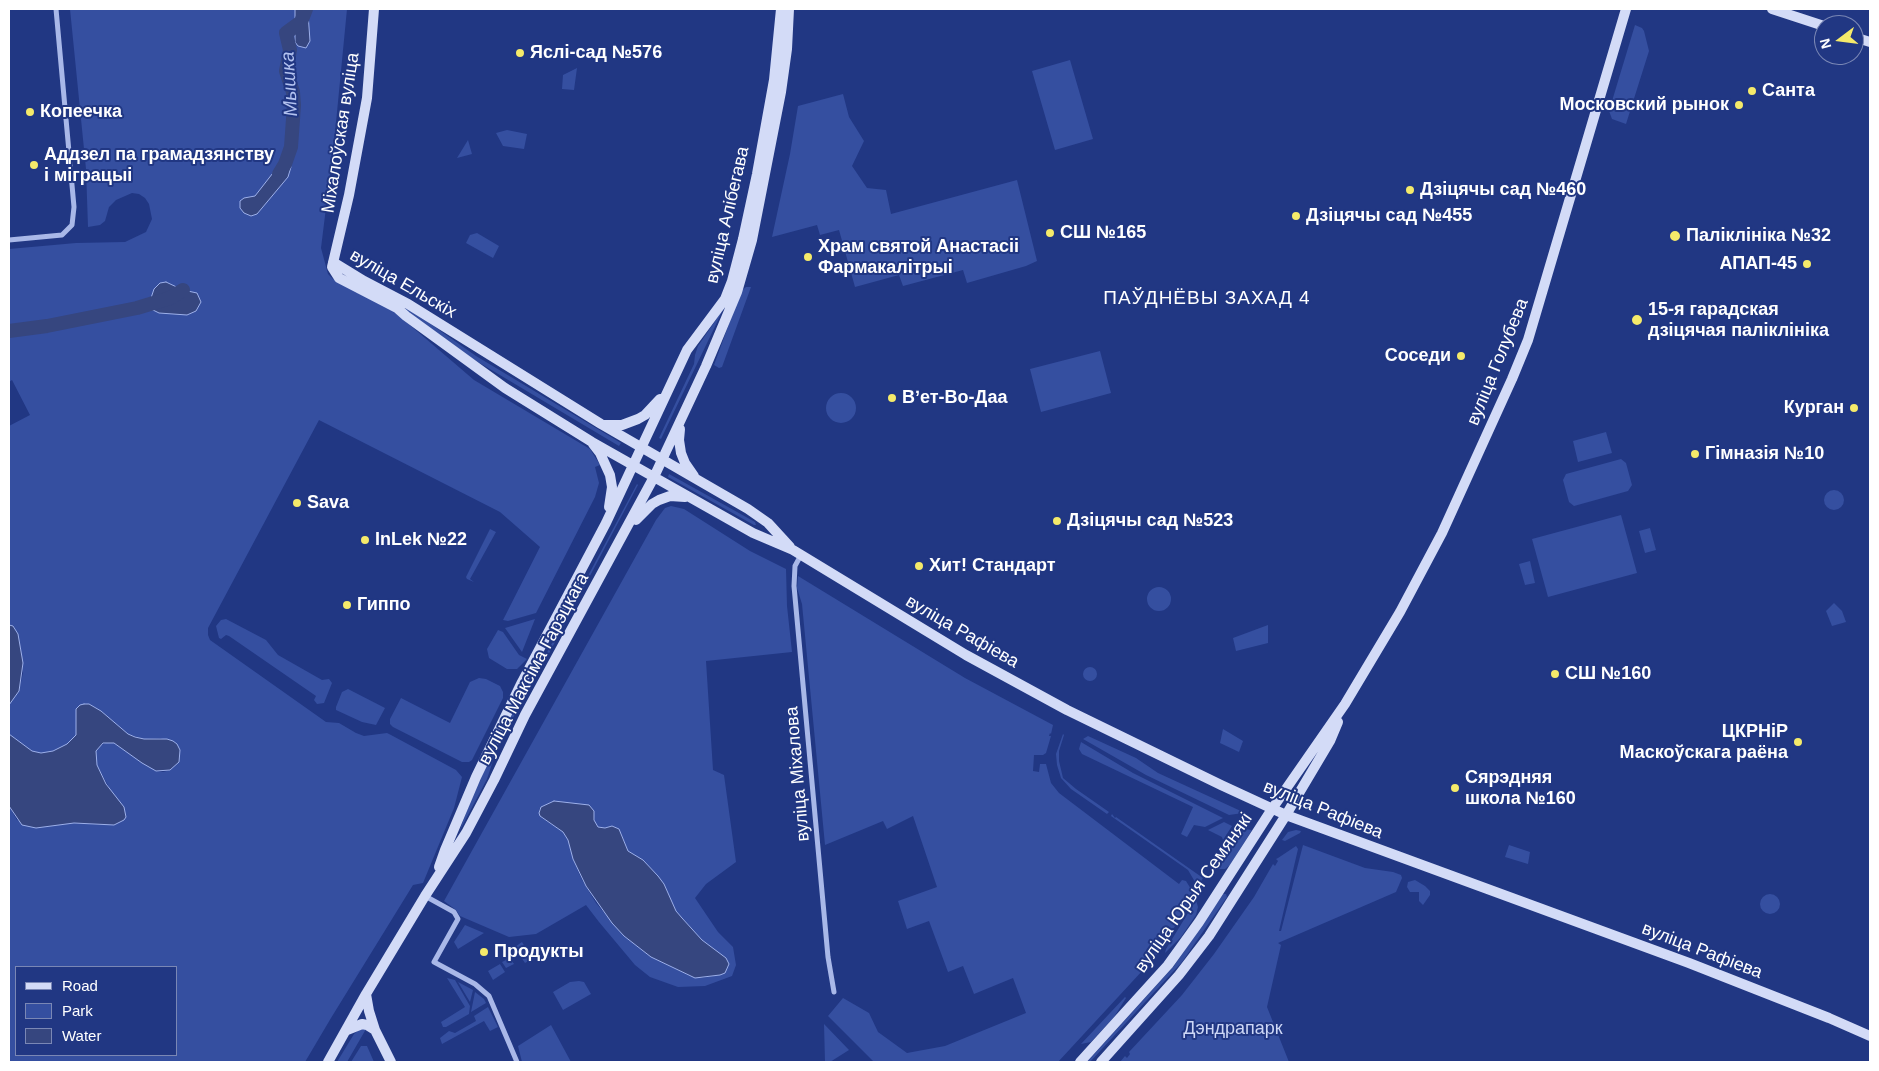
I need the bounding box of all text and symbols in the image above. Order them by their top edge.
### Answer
north arrow [1814,15,1864,65]
text: N [1816,37,1835,51]
place label: Яслі-сад №576 [530,42,662,64]
marker: Яслі-сад №576 [514,47,526,59]
water label: Мышка [277,51,303,117]
street label: Міхалоўская вуліца [318,51,364,215]
place label: Санта [1762,80,1815,102]
marker: Санта [1746,85,1758,97]
place label: Московский рынок [1559,94,1729,116]
marker: Московский рынок [1733,99,1745,111]
place label: Копеечка [40,101,122,123]
marker: Копеечка [24,106,36,118]
place label: Аддзел па грамадзянству і міграцыі [44,144,274,186]
street label: вуліца Алібегава [702,144,754,286]
marker: Аддзел па грамадзянству і міграцыі [28,159,40,171]
place label: Дзіцячы сад №460 [1420,179,1586,201]
marker: Дзіцячы сад №460 [1404,184,1416,196]
place label: Дзіцячы сад №455 [1306,205,1472,227]
marker: Дзіцячы сад №455 [1290,210,1302,222]
place label: СШ №165 [1060,222,1146,244]
place label: Паліклініка №32 [1686,225,1831,247]
marker: СШ №165 [1044,227,1056,239]
marker: Паліклініка №32 [1668,229,1682,243]
place label: Храм святой Анастасіі Фармакалітрыі [818,236,1019,278]
street label: вуліца Ельскіх [346,245,460,323]
marker: Храм святой Анастасіі Фармакалітрыі [802,251,814,263]
place label: АПАП-45 [1720,253,1797,275]
marker: АПАП-45 [1801,258,1813,270]
district label: ПАЎДНЁВЫ ЗАХАД 4 [1101,288,1313,310]
street label: вуліца Голубева [1463,295,1533,429]
place label: 15-я гарадская дзіцячая паліклініка [1648,299,1829,342]
marker: 15-я гарадская дзіцячая паліклініка [1630,313,1644,327]
place label: Соседи [1385,345,1451,367]
marker: Соседи [1455,350,1467,362]
place label: Вʼет-Во-Даа [902,387,1007,409]
marker: Вʼет-Во-Даа [886,392,898,404]
place label: Курган [1784,397,1844,419]
marker: Курган [1848,402,1860,414]
place label: Гімназія №10 [1705,443,1824,465]
marker: Гімназія №10 [1689,448,1701,460]
place label: Sava [307,492,349,514]
marker: Sava [291,497,303,509]
place label: Дзіцячы сад №523 [1067,510,1233,532]
marker: Дзіцячы сад №523 [1051,515,1063,527]
place label: InLek №22 [375,529,467,551]
marker: InLek №22 [359,534,371,546]
place label: Хит! Стандарт [929,555,1056,577]
marker: Хит! Стандарт [913,560,925,572]
street label: вуліца Максіма Гарэцкага [474,569,594,769]
street label: вуліца Рафіева [902,591,1022,673]
place label: Гиппо [357,594,411,616]
marker: Гиппо [341,599,353,611]
place label: СШ №160 [1565,663,1651,685]
marker: СШ №160 [1549,668,1561,680]
street label: вуліца Міхалова [781,706,815,842]
place label: ЦКРНіР Маскоўскага раёна [1620,721,1788,764]
marker: ЦКРНіР Маскоўскага раёна [1792,736,1804,748]
place label: Сярэдняя школа №160 [1465,767,1576,810]
street label: вуліца Рафіева [1260,776,1386,844]
marker: Сярэдняя школа №160 [1449,782,1461,794]
street label: вуліца Юрыя Семянякі [1131,809,1257,977]
street label: вуліца Рафіева [1639,918,1765,984]
place label: Продукты [494,941,584,963]
marker: Продукты [478,946,490,958]
legend [15,966,178,1056]
text: Road [62,977,98,994]
text: Park [62,1002,93,1019]
park label: Дэндрапарк [1183,1018,1283,1040]
text: Water [62,1027,101,1044]

